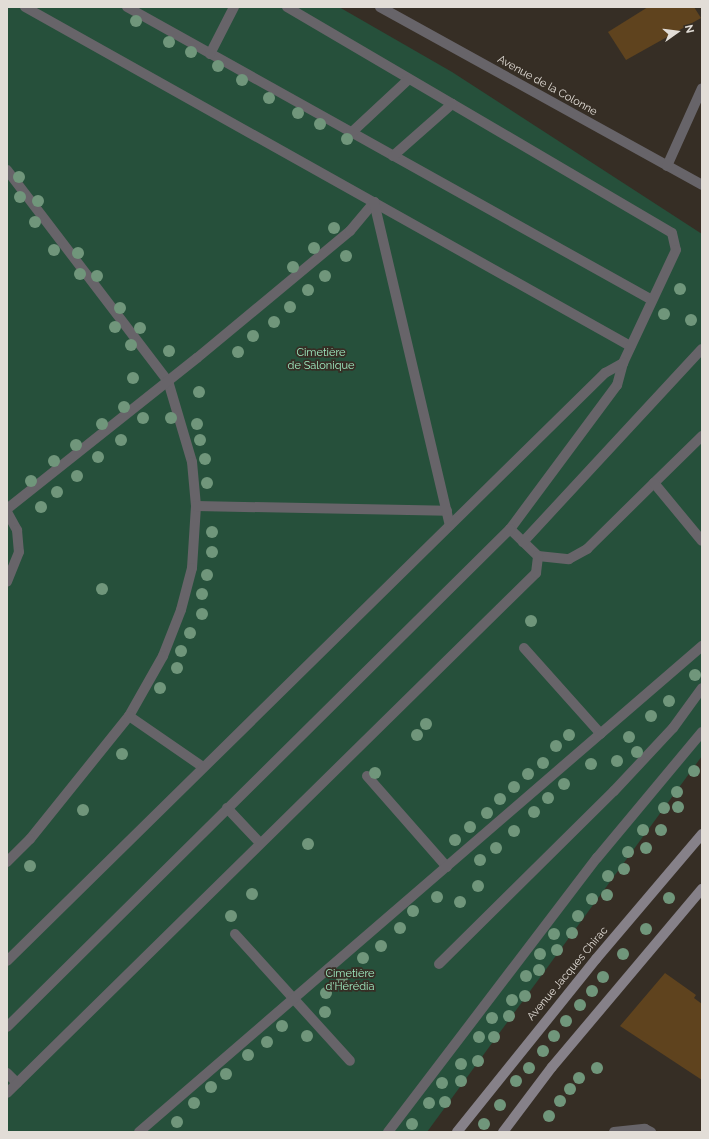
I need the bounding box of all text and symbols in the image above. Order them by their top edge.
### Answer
north arrow [657,12,697,52]
text: N [682,23,696,35]
street label: Avenue de la Colonne [495,53,599,119]
park label: Cimetière de Salonique [288,347,354,373]
street label: Avenue Jacques Chirac [525,924,611,1024]
park label: Cimetière d'Hérédia [325,968,375,994]

